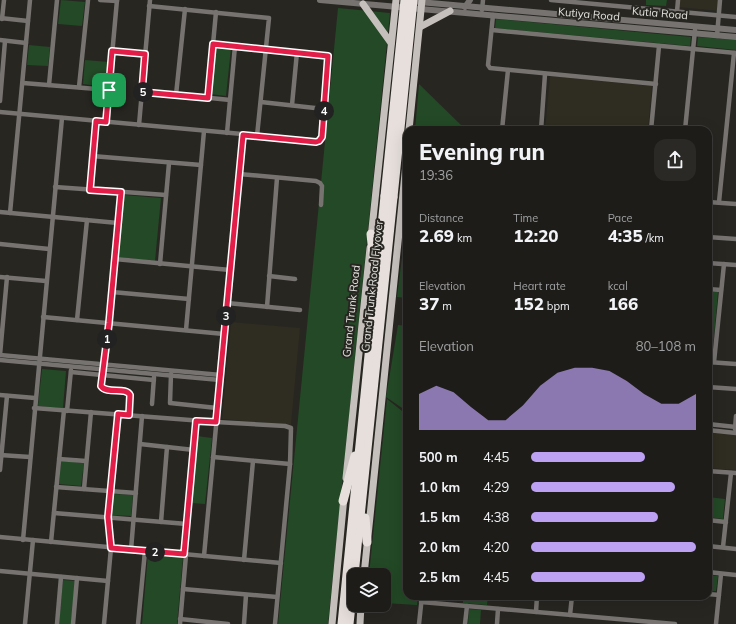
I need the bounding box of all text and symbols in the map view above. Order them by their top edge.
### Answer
street label: Kutiya Road [558,4,620,24]
street label: Kutia Road [631,4,689,22]
pin [92,73,126,107]
icon: arrive [98,79,120,101]
pin: 5 [133,82,153,102]
text: 5 [140,85,146,99]
pin: 4 [314,101,334,121]
text: 4 [321,104,327,118]
text: Evening run [419,138,545,166]
button: share [654,139,696,181]
text: 19:36 [419,167,453,183]
text: Distance [419,211,463,225]
text: Time [513,211,538,225]
text: Pace [608,211,632,225]
street label: Grand Trunk Road Flyover [358,220,386,352]
text: 2.69 [419,225,454,246]
text: 12:20 [513,225,559,246]
text: 4:35 [608,225,643,246]
text: km [454,231,472,245]
text: /km [643,231,664,245]
street label: Grand Trunk Road [339,264,363,358]
text: Elevation [419,279,466,293]
text: Heart rate [513,279,566,293]
text: kcal [608,279,628,293]
text: 37 [419,293,439,314]
text: 152 [513,293,544,314]
text: 166 [608,293,638,314]
text: m [439,299,452,313]
text: bpm [544,299,570,313]
pin: 3 [216,306,236,326]
text: 3 [223,309,229,323]
pin: 1 [97,329,117,349]
text: 1 [104,332,110,346]
text: Elevation [419,338,474,354]
text: 80–108 m [636,338,696,354]
text: 500 m [419,449,458,465]
text: 4:45 [483,449,509,465]
text: 1.0 km [419,479,460,495]
text: 4:29 [483,479,509,495]
text: 1.5 km [419,509,460,525]
text: 4:38 [483,509,509,525]
text: 2.0 km [419,539,460,555]
text: 4:20 [483,539,509,555]
pin: 2 [145,542,165,562]
text: 2 [152,545,158,559]
map controls [347,568,391,612]
button: layers [347,568,391,612]
text: 2.5 km [419,569,460,585]
text: 4:45 [483,569,509,585]

